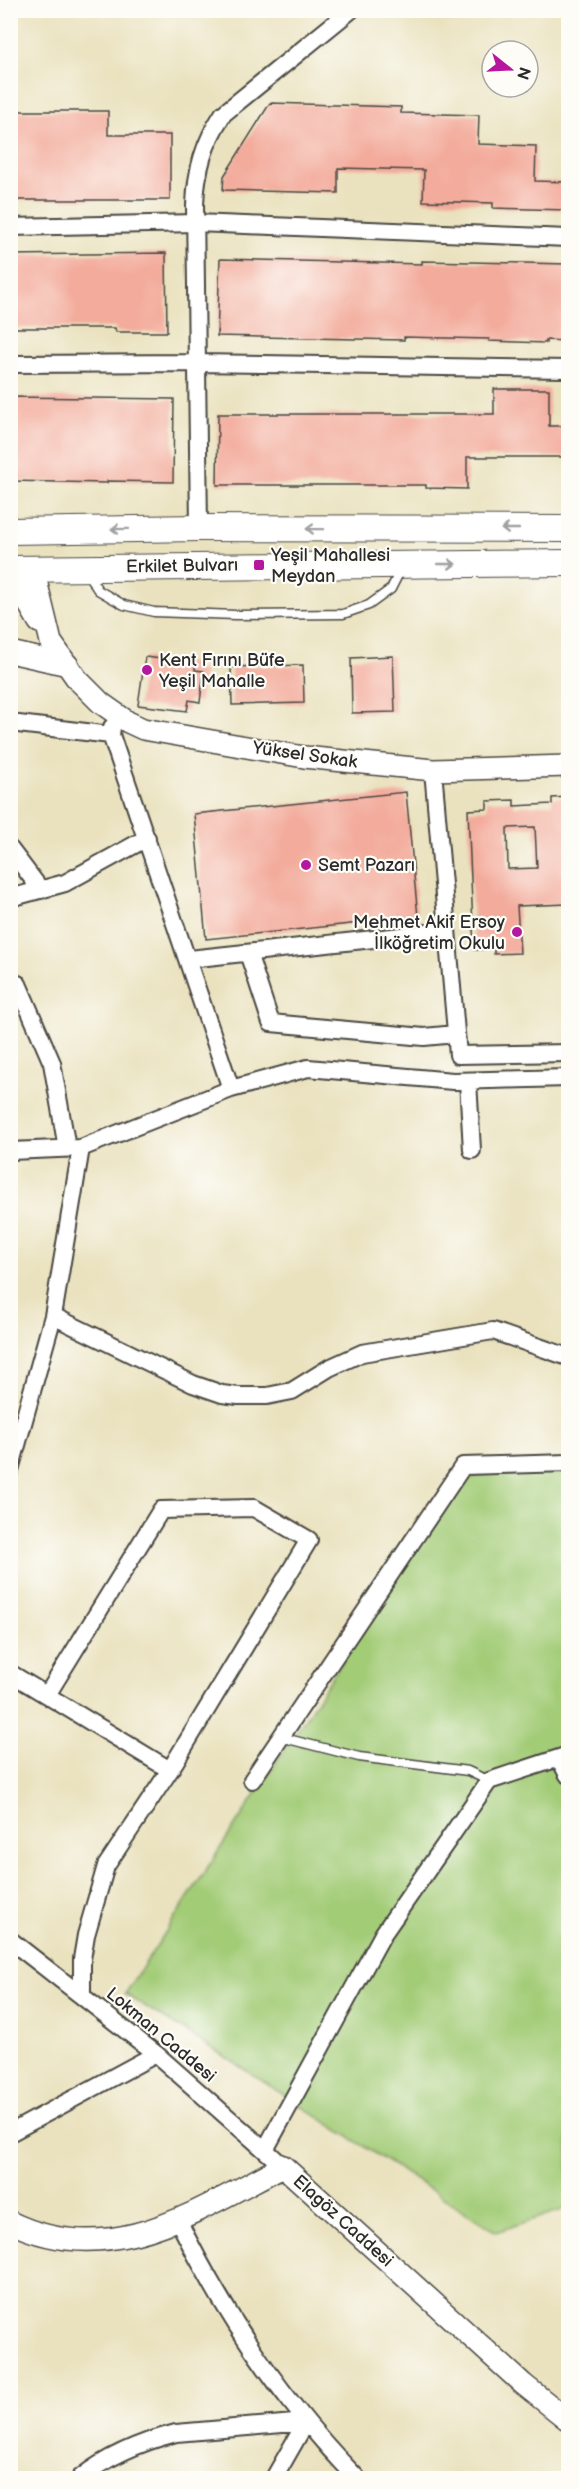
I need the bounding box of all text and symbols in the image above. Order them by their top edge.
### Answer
north arrow [480,39,540,99]
text: N [512,65,534,82]
one-way arrow [501,523,521,535]
one-way arrow [111,524,131,535]
one-way arrow [306,524,326,535]
place label: Yeşil Mahallesi Meydan [270,545,390,587]
street label: Erkilet Bulvarı [126,555,238,577]
marker: Yeşil Mahallesi Meydan [252,558,266,572]
one-way arrow [436,558,456,570]
place label: Kent Fırını Büfe Yeşil Mahalle [158,650,285,692]
marker: Kent Fırını Büfe Yeşil Mahalle [140,663,154,677]
street label: Yüksel Sokak [250,737,359,773]
place label: Semt Pazarı [318,855,415,876]
marker: Semt Pazarı [299,858,313,872]
place label: Mehmet Akif Ersoy İlköğretim Okulu [353,912,506,954]
marker: Mehmet Akif Ersoy İlköğretim Okulu [510,925,524,939]
street label: Lokman Caddesi [102,1983,220,2087]
street label: Elagöz Caddesi [289,2171,397,2271]

